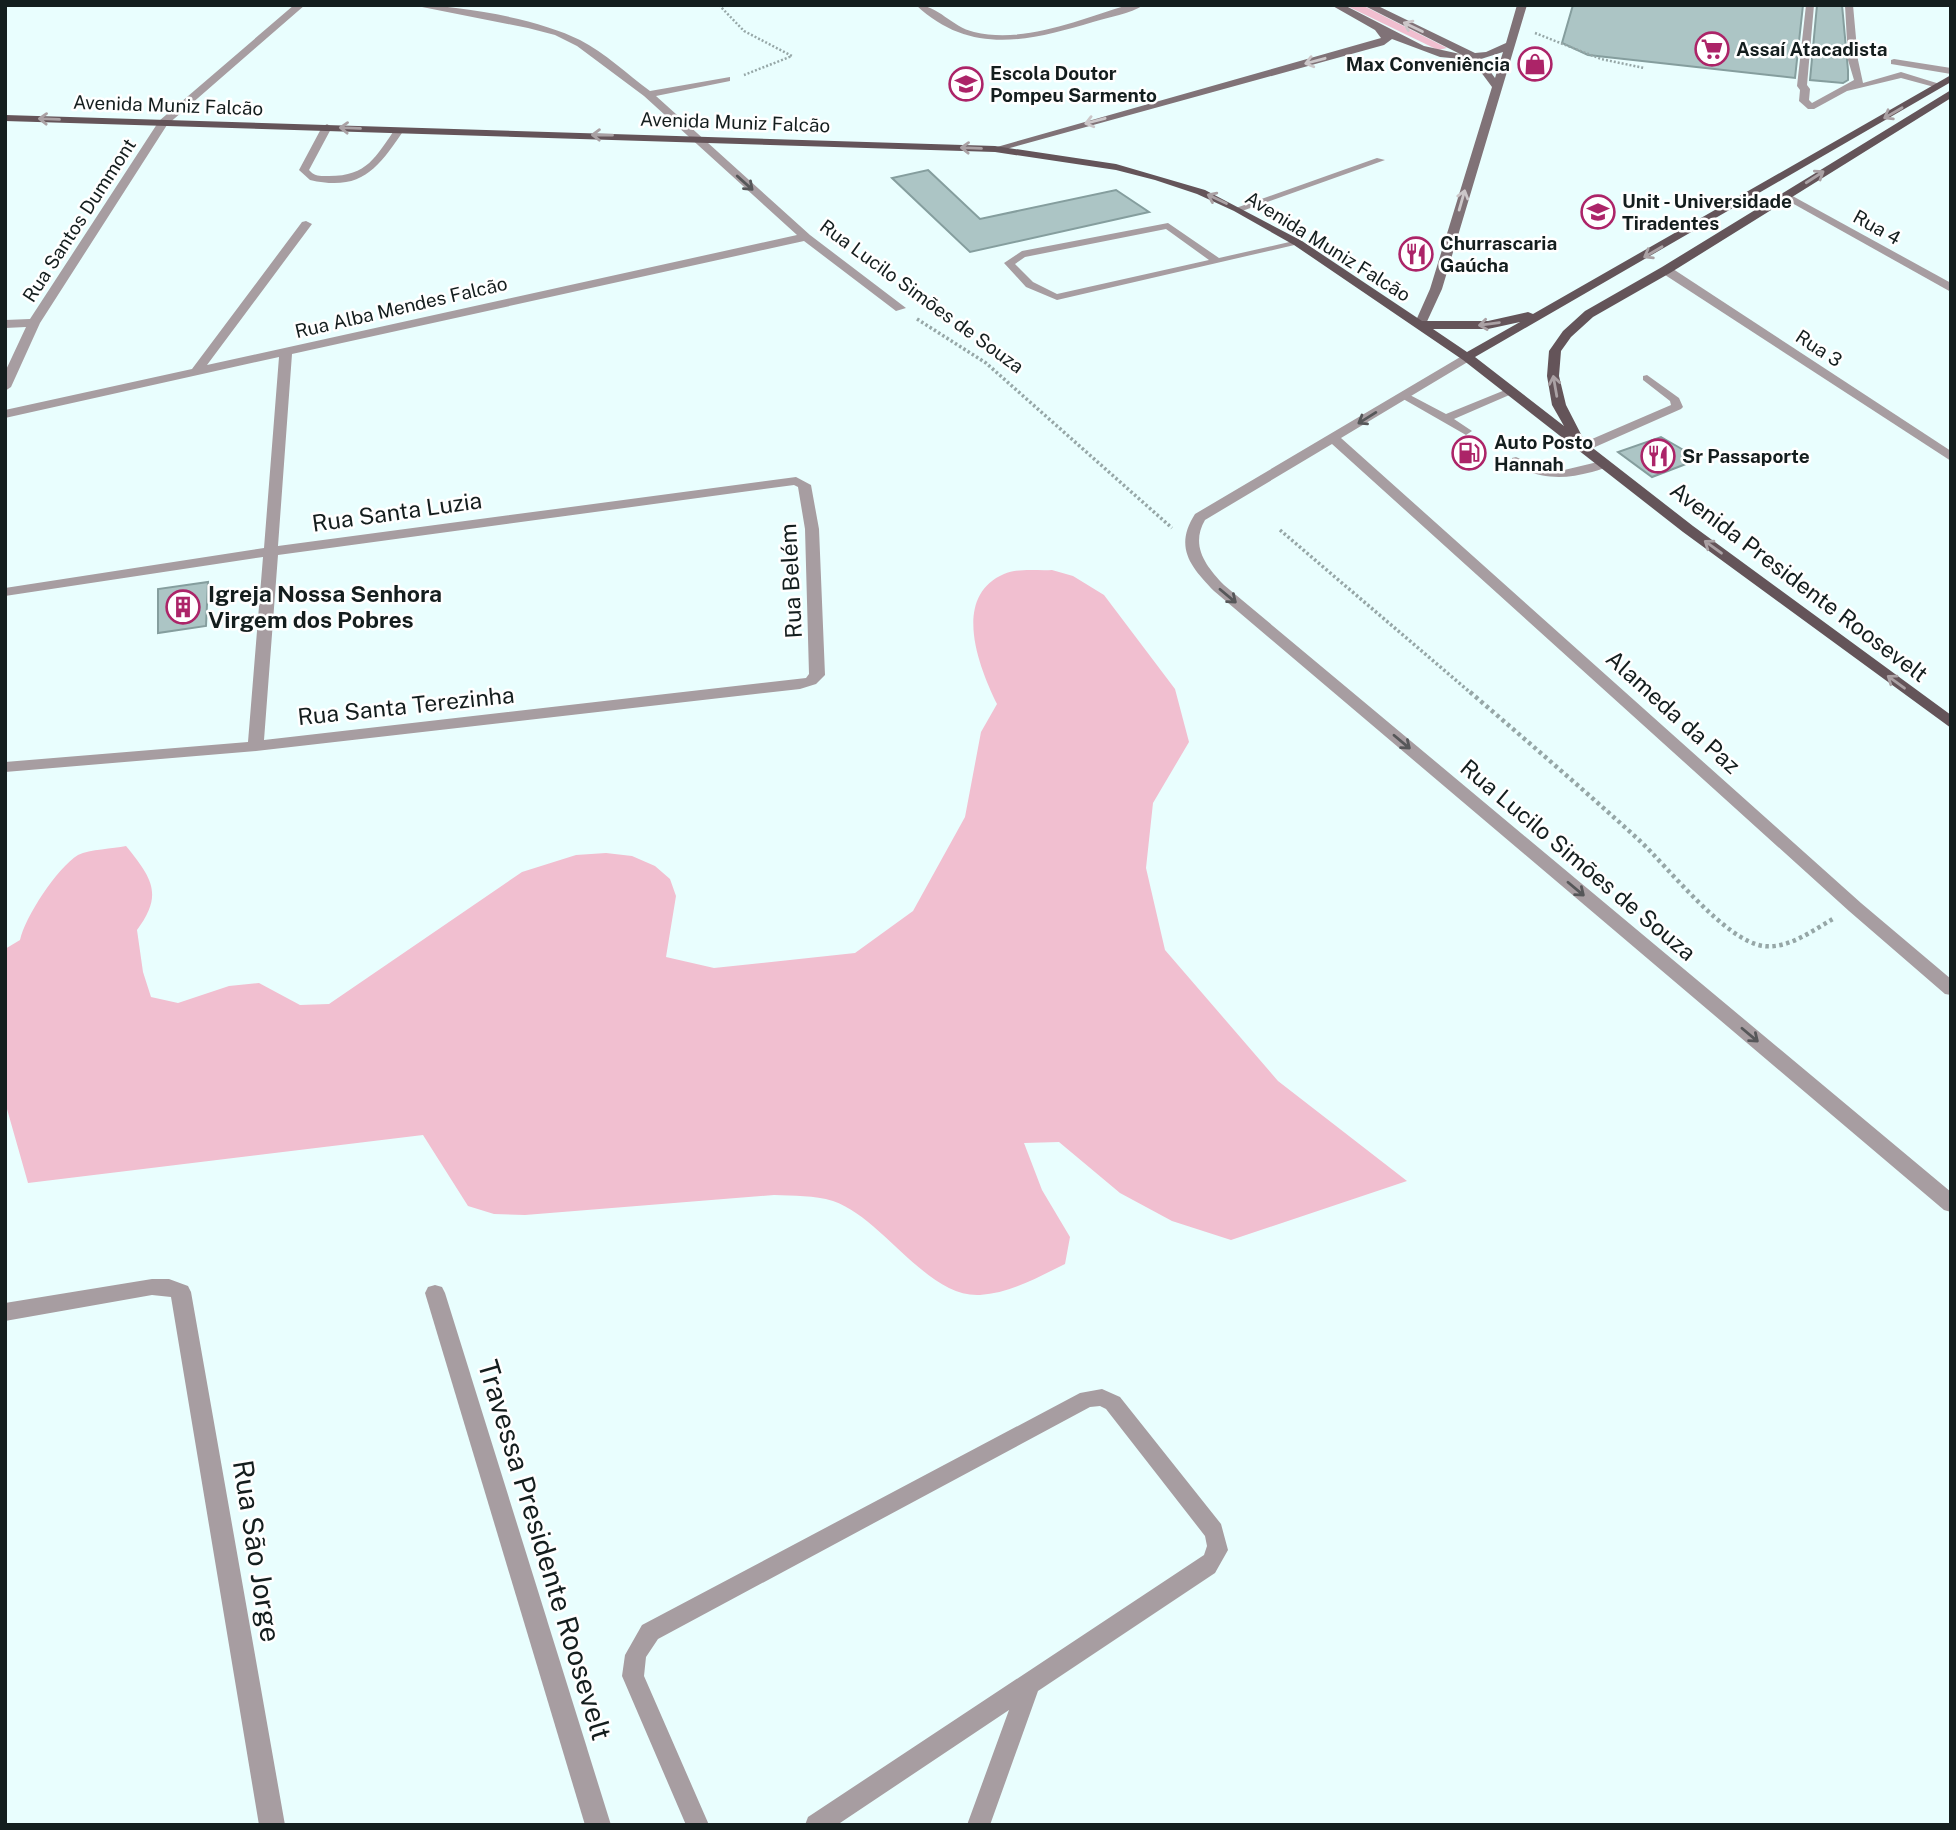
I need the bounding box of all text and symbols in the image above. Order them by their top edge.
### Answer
one-way arrow [1403,20,1424,34]
supermarket icon: Assaí Atacadista [1693,30,1731,68]
place label: Assaí Atacadista [1736,38,1888,60]
shop icon: Max Conveniência [1516,45,1554,83]
place label: Max Conveniência [1346,53,1510,75]
one-way arrow [1304,55,1327,68]
place label: Escola Doutor Pompeu Sarmento [990,62,1157,106]
school or university icon: Escola Doutor Pompeu Sarmento [947,65,985,103]
street label: Avenida Muniz Falcão [72,91,264,119]
one-way arrow [1883,107,1903,121]
street label: Avenida Muniz Falcão [639,108,831,136]
one-way arrow [38,112,61,126]
one-way arrow [1084,115,1107,128]
one-way arrow [339,121,362,135]
one-way arrow [591,128,614,142]
street label: Rua Santos Dummont [18,134,140,306]
one-way arrow [960,141,983,154]
one-way arrow [1805,170,1825,184]
one-way arrow [736,175,754,191]
street label: Avenida Muniz Falcão [1241,186,1415,306]
one-way arrow [1456,189,1469,211]
place label: Unit - Universidade Tiradentes [1622,190,1792,234]
one-way arrow [1206,192,1228,205]
school or university icon: Unit - Universidade Tiradentes [1579,193,1617,231]
street label: Rua 4 [1849,205,1905,249]
street label: Rua Lucilo Simões de Souza [816,215,1028,377]
place label: Churrascaria Gaúcha [1440,232,1557,276]
restaurant icon: Churrascaria Gaúcha [1397,235,1435,273]
one-way arrow [1644,245,1664,259]
street label: Rua Alba Mendes Falcão [293,272,509,342]
one-way arrow [1478,317,1501,330]
street label: Rua 3 [1792,325,1846,371]
one-way arrow [1548,375,1561,398]
one-way arrow [1357,412,1377,426]
place label: Auto Posto Hannah [1494,431,1593,475]
fuel station icon: Auto Posto Hannah [1450,434,1488,472]
restaurant icon: Sr Passaporte [1639,437,1677,475]
place label: Sr Passaporte [1682,445,1810,467]
street label: Avenida Presidente Roosevelt [1665,476,1933,687]
street label: Rua Santa Luzia [310,486,484,537]
street label: Rua Belém [774,523,807,639]
one-way arrow [1704,540,1723,555]
place label: Igreja Nossa Senhora Virgem dos Pobres [208,580,442,633]
building icon: Igreja Nossa Senhora Virgem dos Pobres [164,588,202,626]
one-way arrow [1219,588,1237,604]
street label: Alameda da Paz [1601,644,1746,779]
one-way arrow [1887,675,1906,690]
street label: Rua Santa Terezinha [296,681,516,730]
one-way arrow [1393,734,1411,750]
street label: Rua Lucilo Simões de Souza [1455,753,1701,966]
one-way arrow [1567,880,1585,896]
one-way arrow [1741,1027,1759,1043]
street label: Travessa Presidente Roosevelt [472,1356,619,1744]
street label: Rua São Jorge [227,1458,288,1644]

